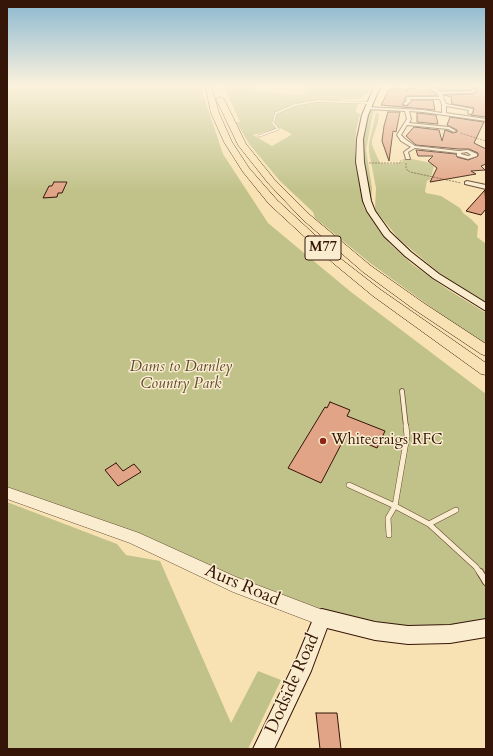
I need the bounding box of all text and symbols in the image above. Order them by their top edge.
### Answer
road number: M77 [305,236,341,260]
park label: Dams to Darnley Country Park [130,359,232,394]
place label: Whitecraigs RFC [331,432,442,450]
marker: Whitecraigs RFC [318,436,328,446]
street label: Aurs Road [201,560,283,612]
street label: Dodside Road [261,631,325,737]

